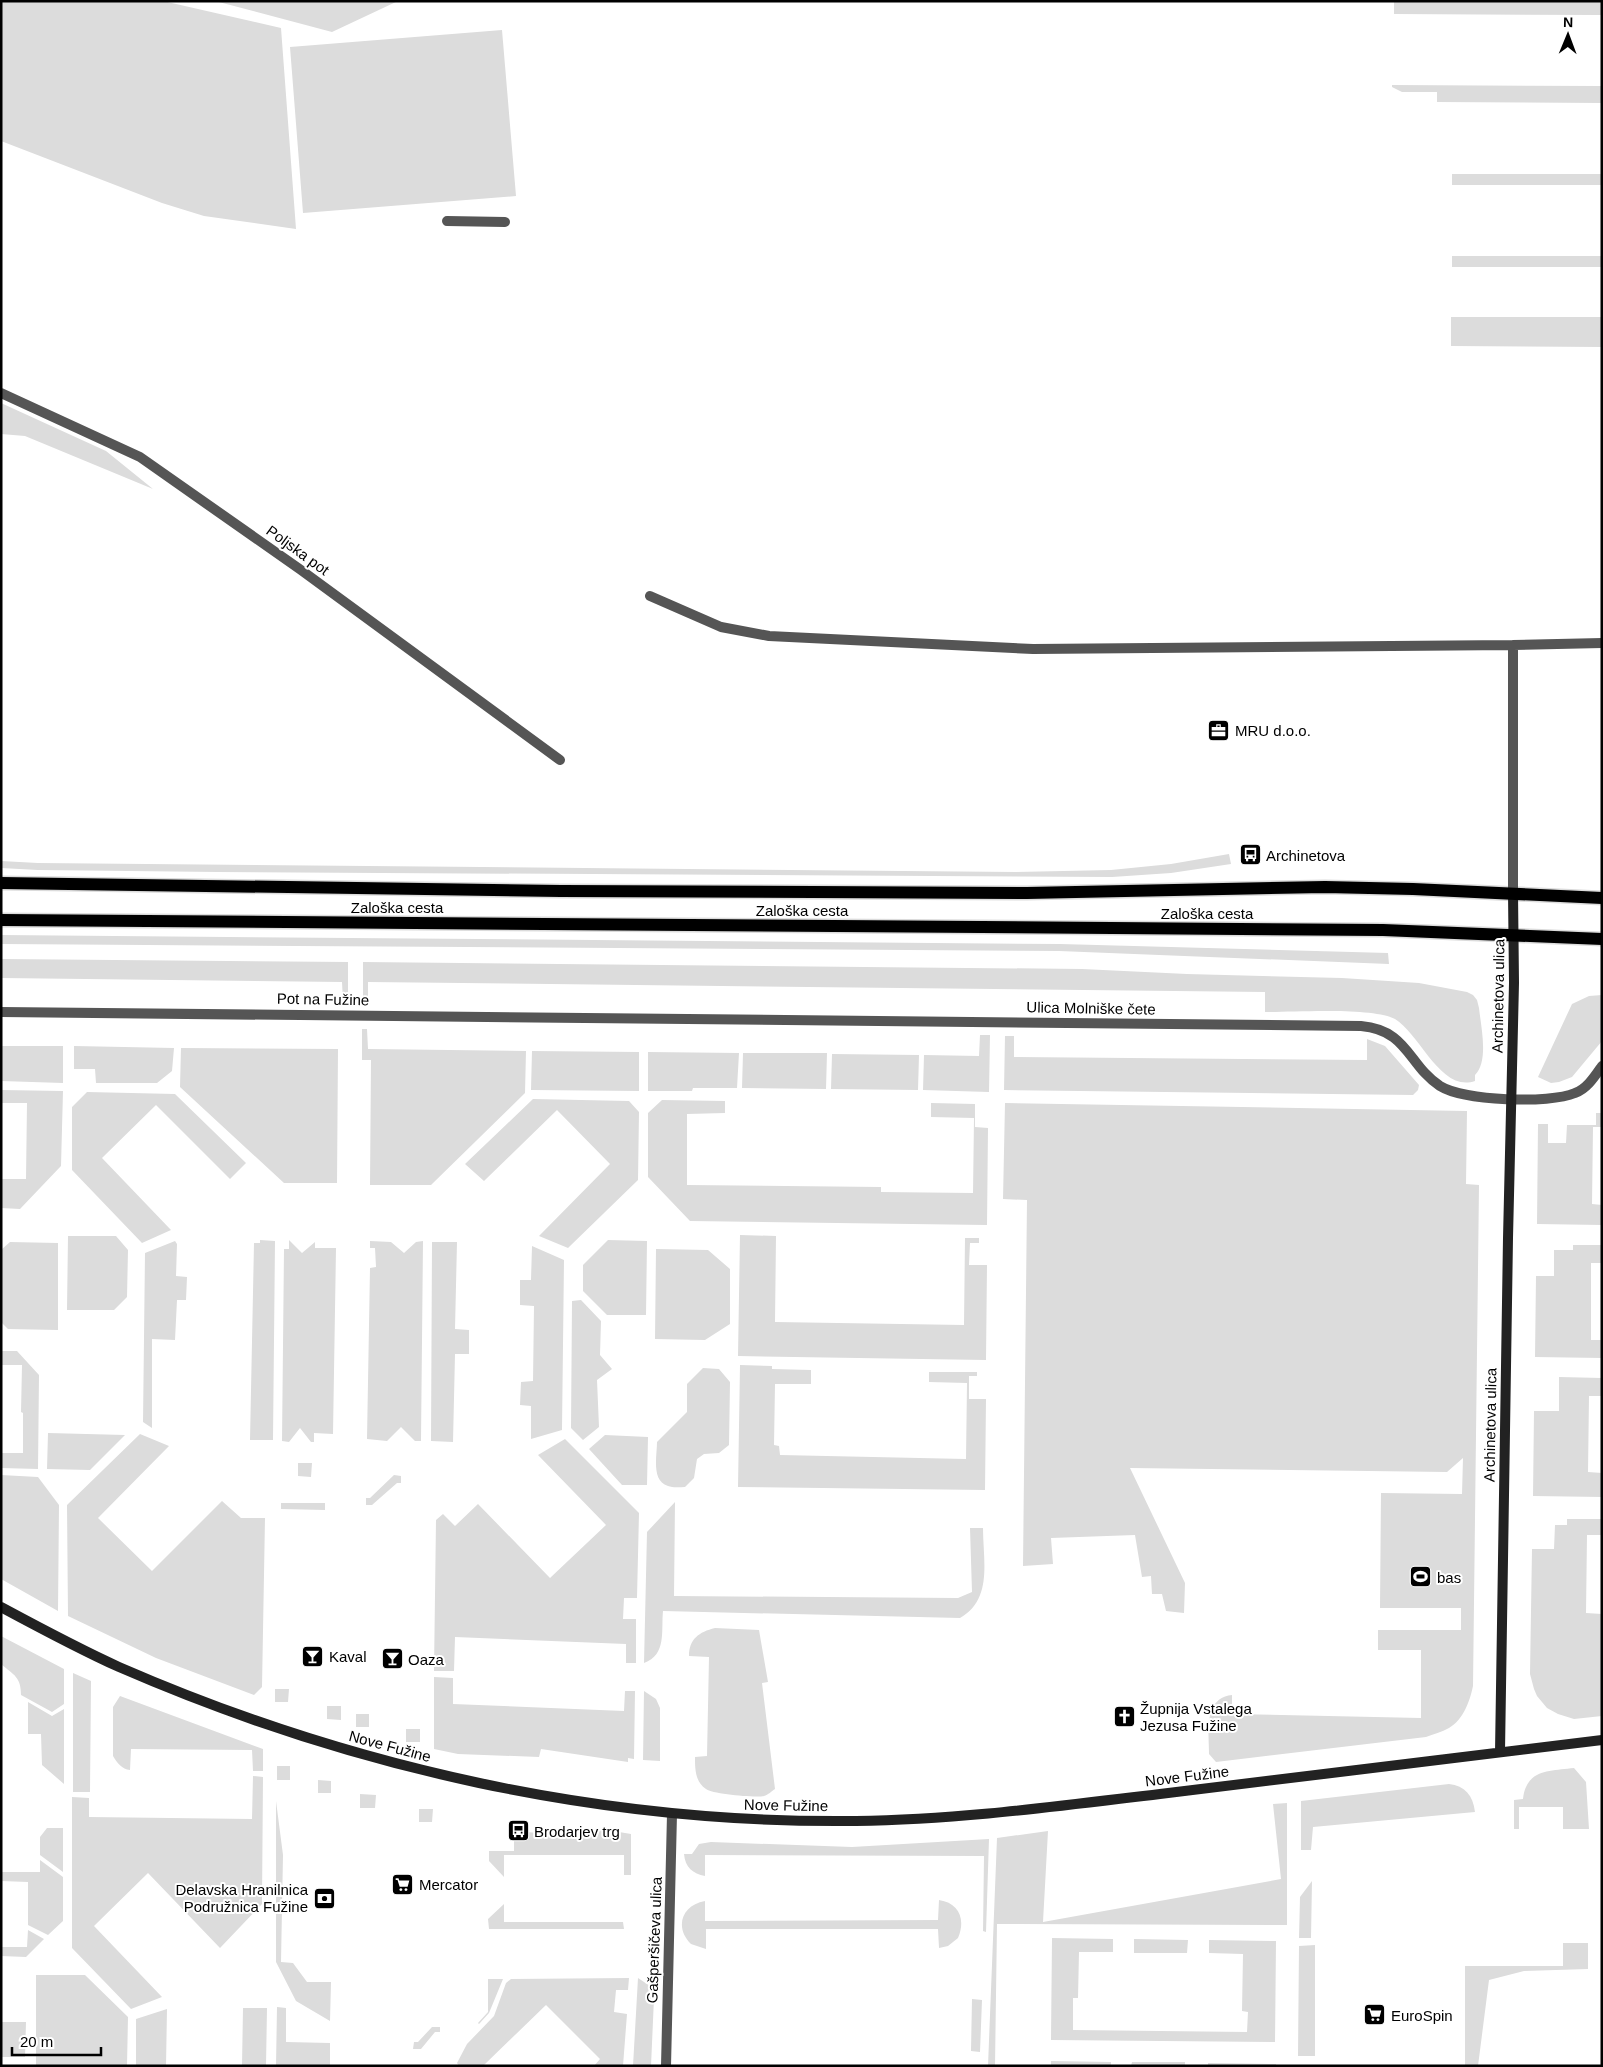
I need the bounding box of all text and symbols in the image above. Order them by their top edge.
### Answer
north arrow [1543,10,1593,60]
text: N [1563,14,1573,30]
street label: Poljska pot [263,522,333,579]
office icon: MRU d.o.o. [1207,718,1231,742]
place label: MRU d.o.o. [1235,722,1311,739]
bus stop icon: Archinetova [1238,843,1262,867]
place label: Archinetova [1266,847,1346,864]
street label: Zaloška cesta [351,899,444,916]
street label: Zaloška cesta [756,902,849,919]
street label: Zaloška cesta [1161,905,1254,922]
street label: Archinetova ulica [1489,938,1508,1053]
street label: Pot na Fužine [277,990,369,1008]
street label: Ulica Molniške čete [1026,998,1156,1018]
street label: Archinetova ulica [1481,1367,1500,1482]
sports icon: bas [1409,1565,1433,1589]
place label: bas [1437,1569,1461,1586]
bar icon: Kaval [301,1644,325,1668]
bar icon: Oaza [380,1647,404,1671]
place label: Kaval [329,1648,367,1665]
place label: Oaza [408,1651,445,1668]
place label: Župnija Vstalega Jezusa Fužine [1140,1700,1252,1734]
church icon: Župnija Vstalega Jezusa Fužine [1112,1705,1136,1729]
street label: Nove Fužine [347,1727,433,1765]
street label: Nove Fužine [1144,1762,1230,1790]
street label: Nove Fužine [744,1796,828,1814]
bus stop icon: Brodarjev trg [506,1819,530,1843]
place label: Brodarjev trg [534,1823,620,1840]
supermarket icon: Mercator [391,1872,415,1896]
place label: Mercator [419,1876,478,1893]
street label: Gašperšičeva ulica [643,1876,665,2004]
place label: Delavska Hranilnica Podružnica Fužine [175,1881,309,1915]
bank icon: Delavska Hranilnica Podružnica Fužine [312,1886,336,1910]
supermarket icon: EuroSpin [1363,2003,1387,2027]
place label: EuroSpin [1391,2007,1453,2024]
scale bar [12,2024,101,2056]
text: 20 m [20,2033,53,2050]

